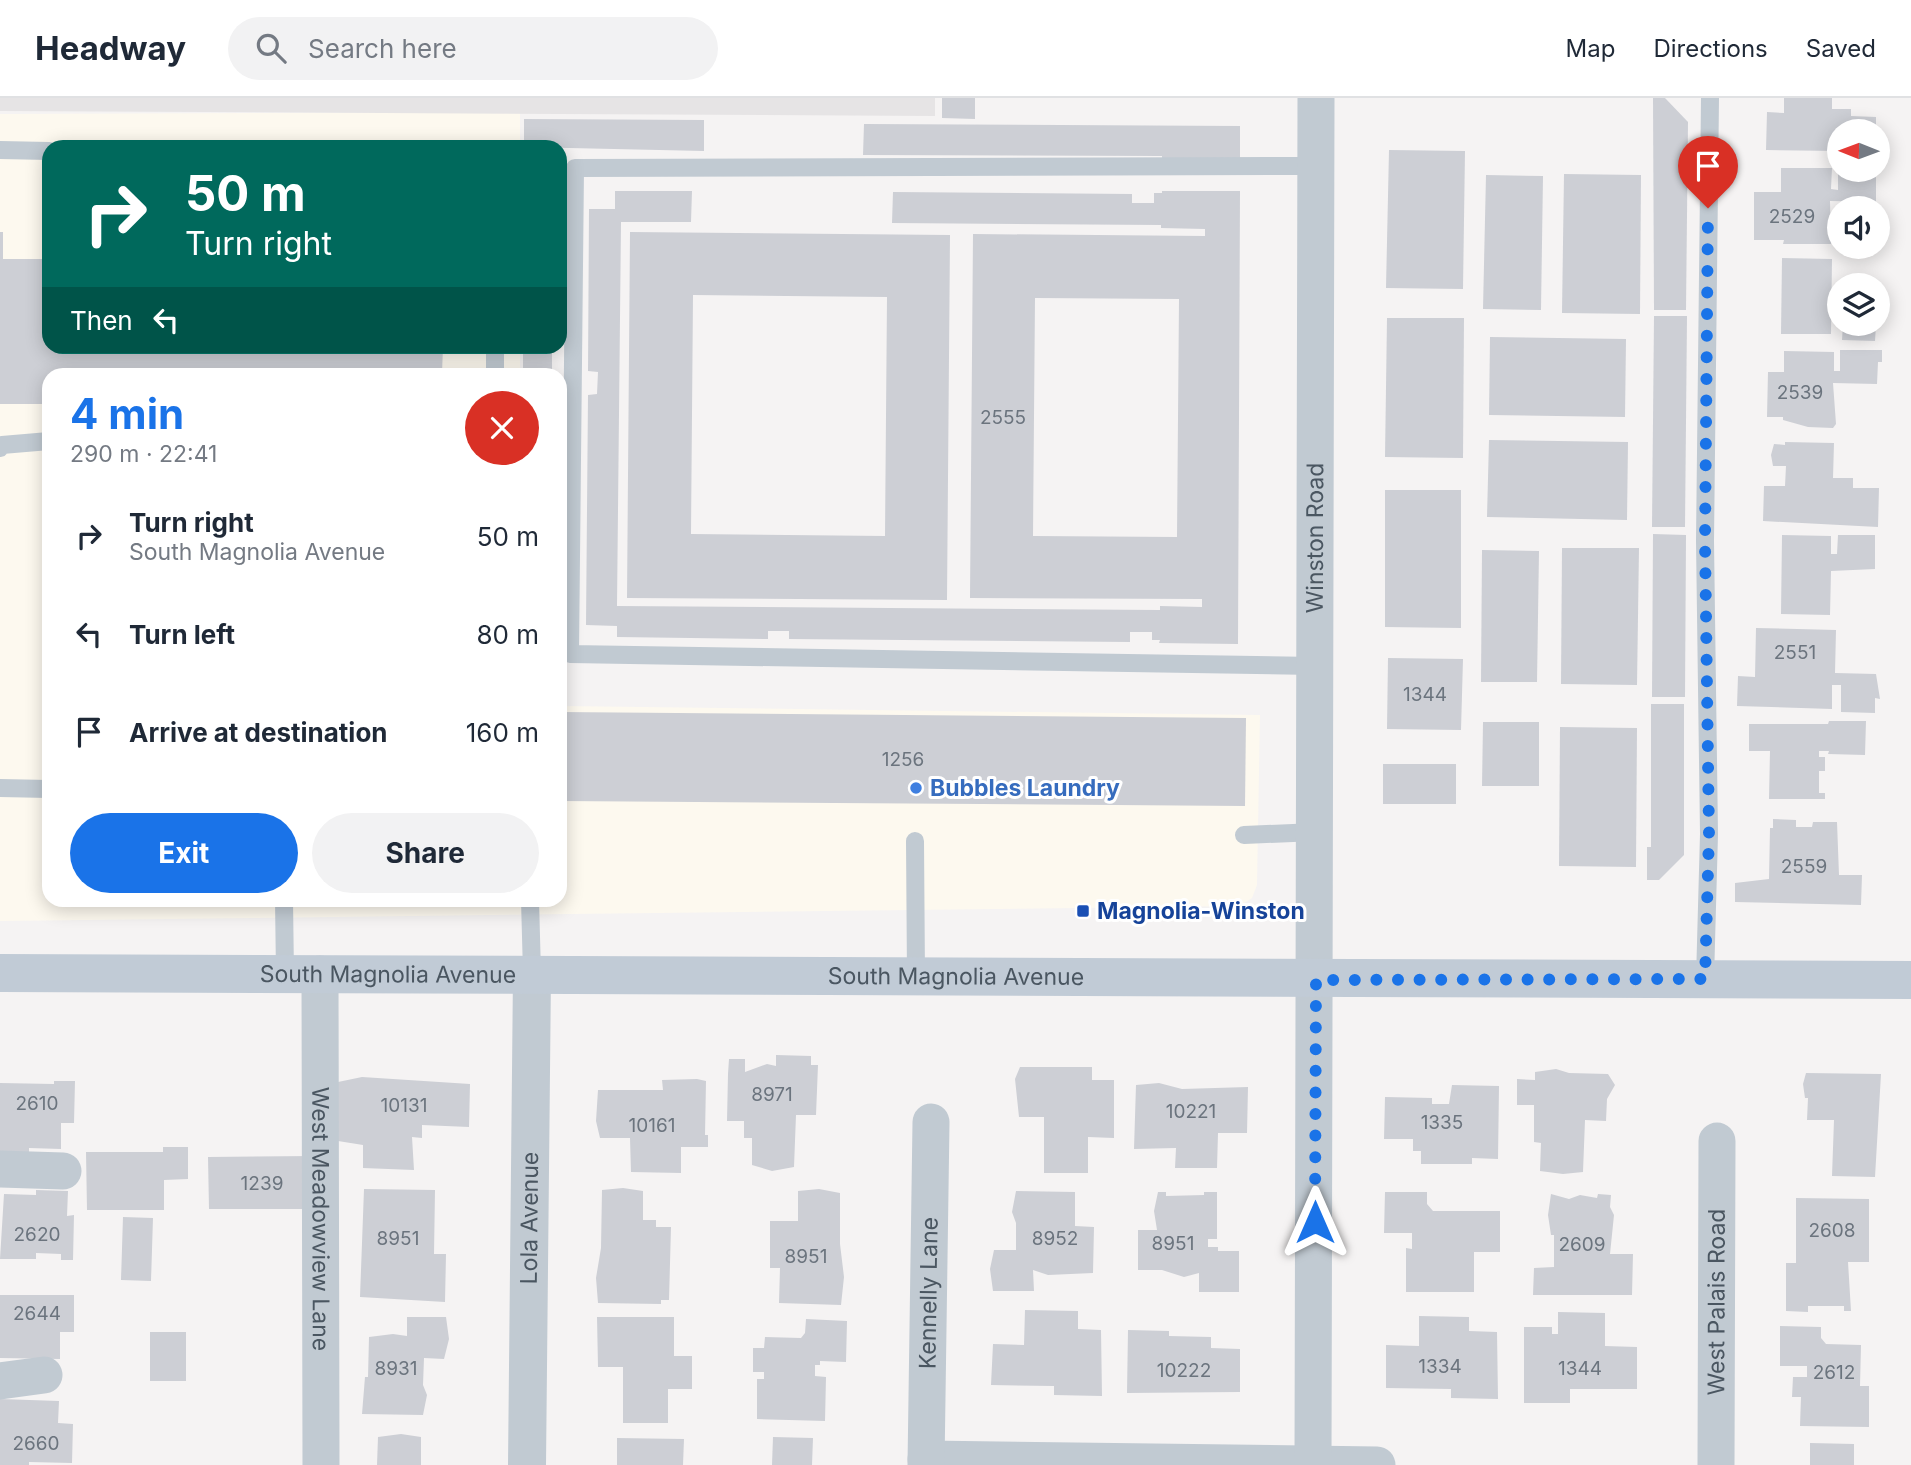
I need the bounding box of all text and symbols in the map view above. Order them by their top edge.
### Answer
search box [228,17,718,80]
text: Headway [35,28,186,68]
icon: search [252,29,290,67]
text: Search here [308,33,457,64]
text: Map [1566,34,1615,63]
text: Directions [1653,34,1768,63]
text: Saved [1806,34,1876,63]
north arrow [1827,119,1890,182]
map controls [1827,119,1890,336]
pin [1678,136,1738,208]
icon: arrive [1689,147,1727,185]
text: 50 m [185,164,306,223]
icon: right [70,168,161,259]
button: sound [1827,196,1890,259]
house number: 2529 [1769,205,1815,228]
text: Turn right [185,224,332,263]
button: layers [1827,273,1890,336]
icon: left [147,301,185,339]
text: Then [70,305,133,336]
house number: 2539 [1777,381,1823,404]
text: 4 min [70,388,184,439]
button: close [465,391,539,465]
house number: 2555 [980,406,1026,429]
text: 290 m · 22:41 [70,440,217,468]
street label: Winston Road [1301,463,1329,613]
text: Turn right [129,507,254,538]
icon: right [70,517,108,555]
text: 50 m [477,521,539,552]
text: South Magnolia Avenue [129,538,385,566]
icon: left [70,615,108,653]
text: Turn left [129,619,235,650]
text: 80 m [476,619,539,650]
house number: 2551 [1774,641,1816,664]
house number: 1344 [1403,683,1447,706]
icon: arrive [70,713,108,751]
text: Arrive at destination [129,717,388,748]
text: 160 m [466,717,539,748]
house number: 1256 [882,748,924,771]
place label: Bubbles Laundry [930,774,1120,802]
marker: Bubbles Laundry [908,780,924,796]
button: Exit [70,813,298,893]
button: Share [312,813,539,893]
house number: 2559 [1781,855,1827,878]
place label: Magnolia-Winston [1097,897,1305,925]
marker: Magnolia-Winston [1075,903,1091,919]
street label: South Magnolia Avenue [260,960,516,989]
street label: South Magnolia Avenue [828,962,1084,991]
house number: 8971 [751,1083,793,1106]
street label: West Meadowview Lane [306,1087,335,1351]
house number: 2610 [15,1092,59,1115]
house number: 10131 [381,1094,427,1117]
house number: 10221 [1166,1100,1216,1123]
house number: 1335 [1421,1111,1463,1134]
house number: 10161 [629,1114,675,1137]
street label: Lola Avenue [515,1152,544,1284]
house number: 1239 [241,1172,283,1195]
position arrow [1278,1185,1352,1259]
street label: West Palais Road [1702,1209,1731,1395]
street label: Kennelly Lane [913,1217,944,1369]
house number: 2608 [1808,1219,1856,1242]
house number: 2620 [14,1223,60,1246]
house number: 8951 [377,1227,419,1250]
house number: 8952 [1032,1227,1078,1250]
house number: 8951 [1152,1232,1194,1255]
house number: 2609 [1558,1233,1606,1256]
house number: 8951 [785,1245,827,1268]
house number: 2644 [13,1302,61,1325]
house number: 1334 [1418,1355,1462,1378]
house number: 8931 [374,1357,418,1380]
house number: 1344 [1558,1357,1602,1380]
house number: 10222 [1157,1359,1211,1382]
house number: 2612 [1813,1361,1855,1384]
house number: 2660 [12,1432,60,1455]

